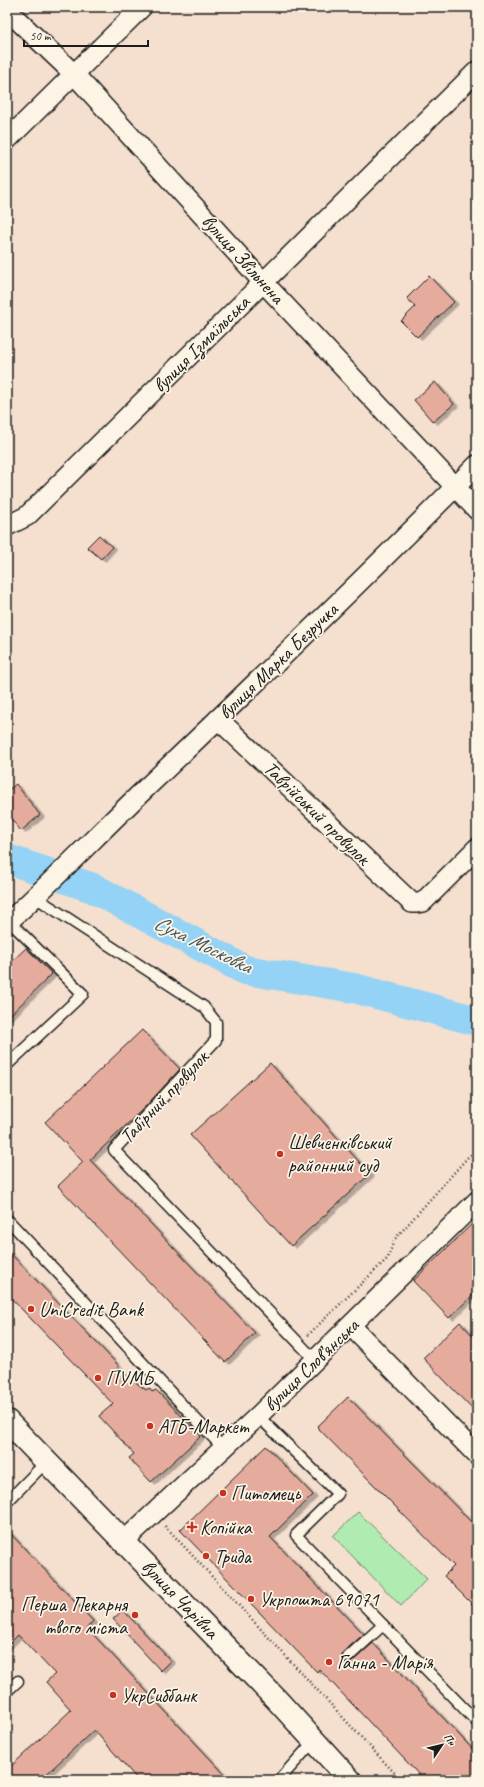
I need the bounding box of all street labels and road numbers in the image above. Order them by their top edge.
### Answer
street label: вулиця Звільнена [196,209,291,310]
street label: вулиця Ізмаїльська [147,289,256,399]
street label: вулиця Марка Безручка [213,596,345,725]
street label: Таврійський провулок [258,756,377,871]
street label: Табірний провулок [114,1044,215,1149]
street label: вулиця Слов’янська [258,1312,365,1417]
street label: вулиця Чарівна [136,1554,225,1645]

